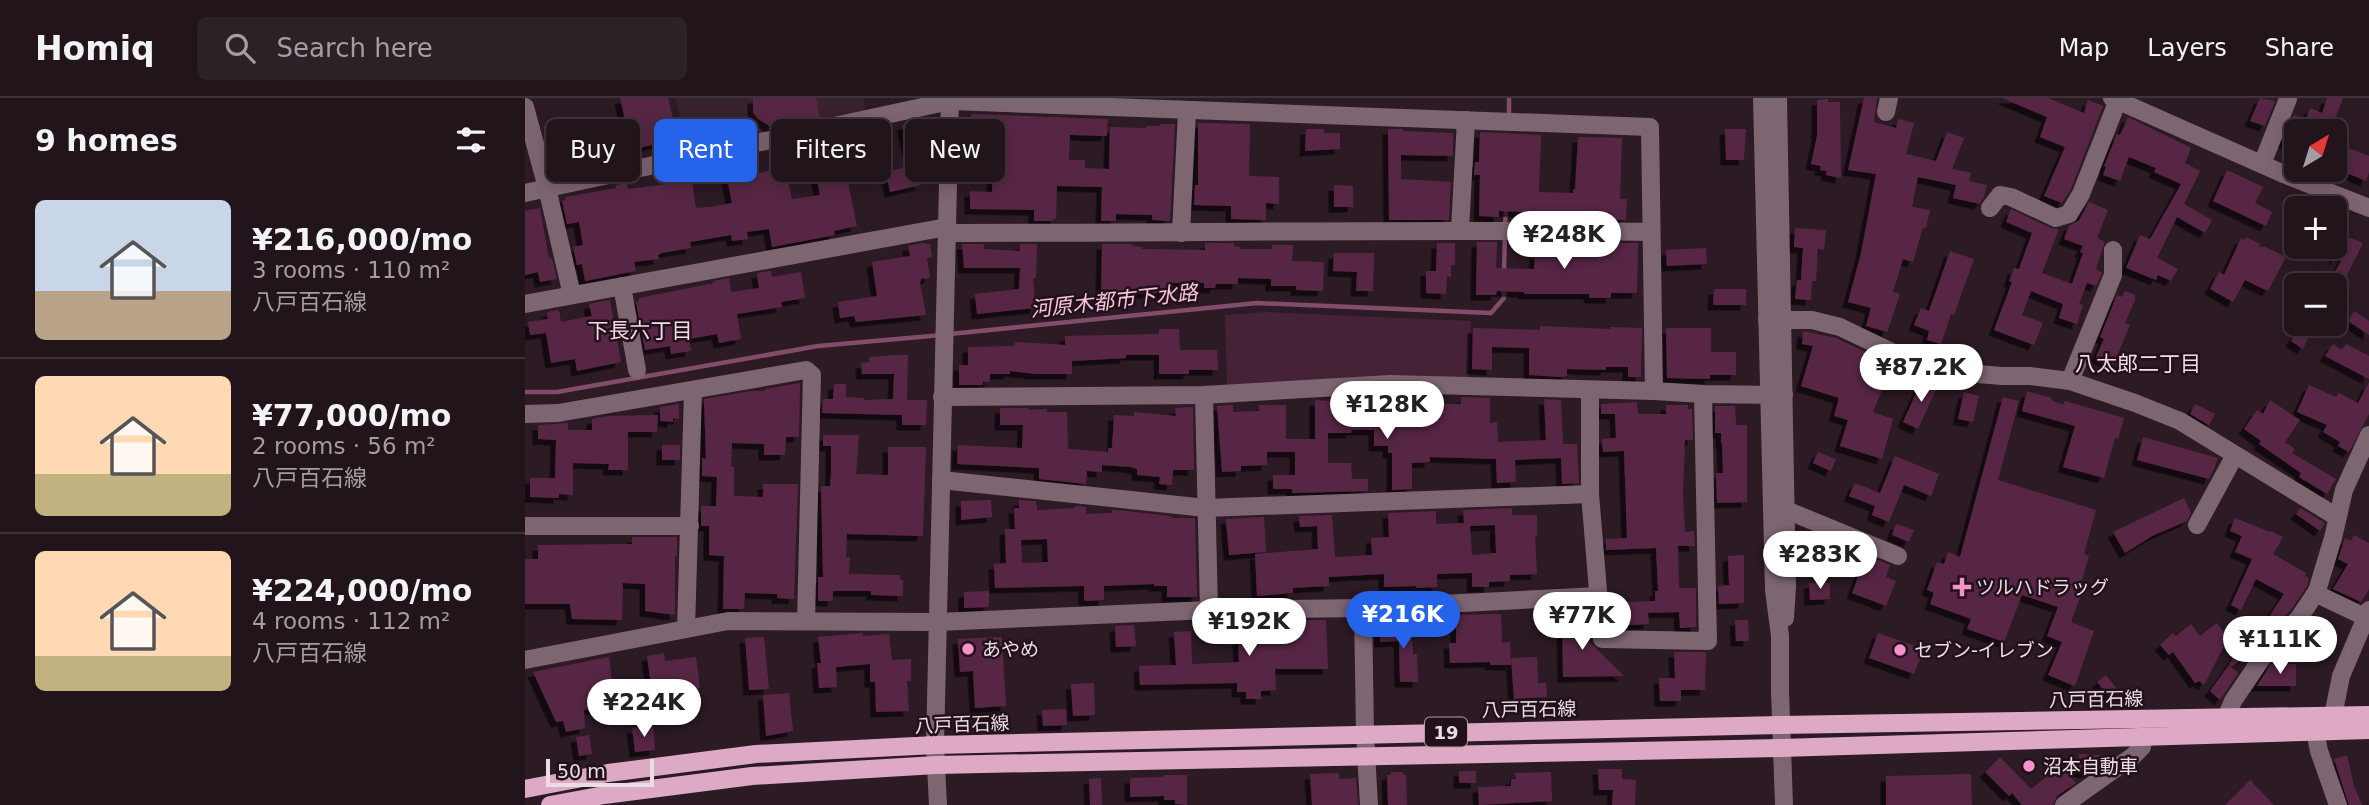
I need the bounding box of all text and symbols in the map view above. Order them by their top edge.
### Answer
search box [197,17,687,80]
text: Homiq [35,29,155,68]
icon: search [221,29,259,67]
text: Search here [277,33,433,63]
text: Map [2059,34,2109,62]
text: Layers [2147,34,2227,62]
text: Share [2265,34,2334,62]
chip: Buy [546,119,640,182]
chip: Rent [654,119,757,182]
chip: Filters [771,119,891,182]
chip: New [905,119,1005,182]
north arrow [2284,119,2347,182]
map controls [2284,119,2347,336]
icon: filters [452,121,490,159]
text: 9 homes [35,123,178,158]
button: + [2284,196,2347,259]
pin: ¥248K [1515,212,1613,271]
text: ¥248K [1523,221,1605,247]
text: ¥216,000/mo [252,222,472,257]
icon: home [91,228,175,312]
text: 3 rooms · 110 m² [252,257,450,283]
button: − [2284,273,2347,336]
water label: 河原木都市下水路 [1029,280,1201,322]
text: 八戸百石線 [252,289,367,315]
district label: 下長六丁目 [588,319,693,343]
pin: ¥87.2K [1864,344,1978,404]
district label: 八太郎二丁目 [2075,352,2201,376]
text: ¥87.2K [1876,354,1966,380]
pin: ¥128K [1338,382,1436,441]
text: ¥128K [1346,391,1428,417]
text: ¥77,000/mo [252,398,451,433]
icon: home [91,404,175,488]
text: 2 rooms · 56 m² [252,433,436,459]
text: 八戸百石線 [252,465,367,491]
pin: ¥283K [1771,532,1869,591]
text: ¥283K [1779,541,1861,567]
text: ¥224,000/mo [252,573,472,608]
place label: ツルハドラッグ [1976,576,2109,598]
icon: home [91,579,175,663]
marker: ツルハドラッグ [1954,579,1970,595]
pin: ¥216K [1354,592,1452,651]
pin: ¥77K [1541,592,1623,652]
pin: ¥192K [1200,598,1298,658]
text: ¥216K [1362,601,1444,627]
text: ¥77K [1549,602,1615,628]
text: 4 rooms · 112 m² [252,608,450,634]
text: ¥192K [1208,608,1290,634]
pin: ¥111K [2231,616,2329,676]
text: ¥111K [2239,626,2321,652]
place label: あやめ [982,638,1039,660]
place label: セブン-イレブン [1914,639,2054,661]
text: 八戸百石線 [252,640,367,666]
marker: あやめ [960,641,976,657]
marker: セブン-イレブン [1892,642,1908,658]
pin: ¥224K [595,680,693,739]
street label: 八戸百石線 [2048,687,2144,711]
text: ¥224K [603,689,685,715]
street label: 八戸百石線 [1481,697,1577,721]
street label: 八戸百石線 [914,711,1010,737]
road number: 19 [1425,718,1467,746]
place label: 沼本自動車 [2043,755,2138,777]
scale bar [546,756,655,788]
marker: 沼本自動車 [2021,758,2037,774]
text: 50 m [557,760,606,782]

